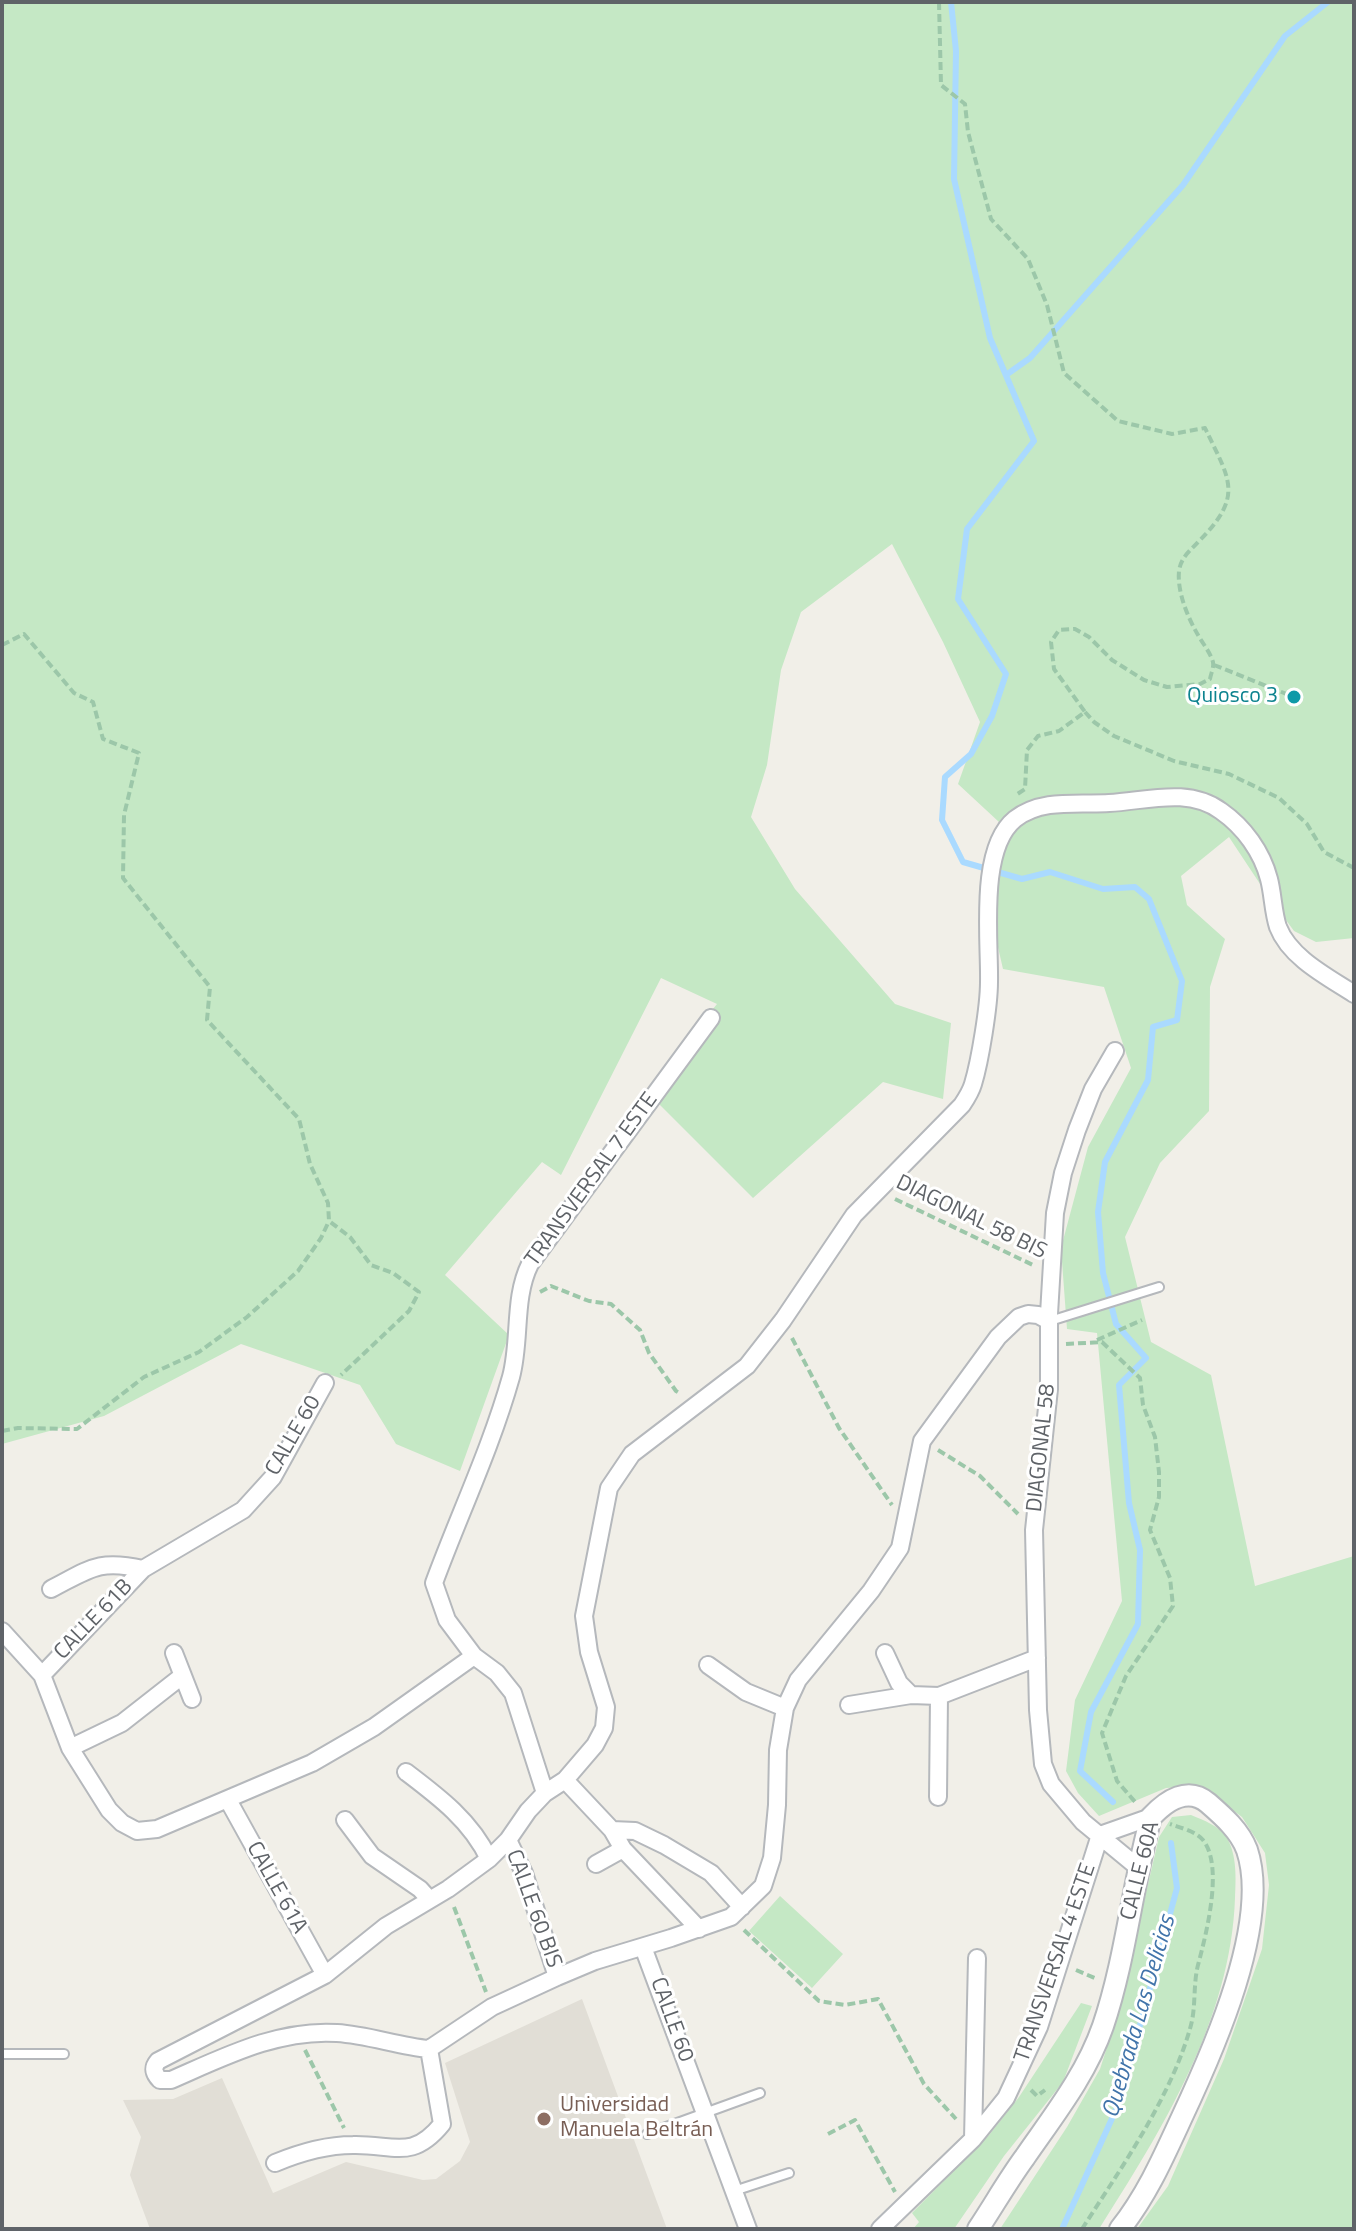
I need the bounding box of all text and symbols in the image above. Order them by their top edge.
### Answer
place label: Quiosco 3 [1187,684,1278,710]
marker: Quiosco 3 [1285,688,1303,706]
street label: TRANSVERSAL 7 ESTE [520,1088,664,1272]
street label: DIAGONAL 58 BIS [891,1170,1051,1266]
street label: DIAGONAL 58 [1022,1383,1062,1513]
street label: CALLE 60 [261,1391,327,1481]
street label: CALLE 61B [49,1574,139,1666]
street label: CALLE 60A [1116,1819,1166,1923]
street label: CALLE 61A [240,1837,312,1939]
street label: CALLE 60 BIS [499,1846,567,1972]
street label: TRANSVERSAL 4 ESTE [1010,1860,1102,2066]
water label: Quebrada Las Delicias [1097,1913,1183,2121]
street label: CALLE 60 [644,1974,698,2066]
place label: Universidad Manuela Beltrán [560,2093,713,2144]
marker: Universidad Manuela Beltrán [535,2110,553,2128]

